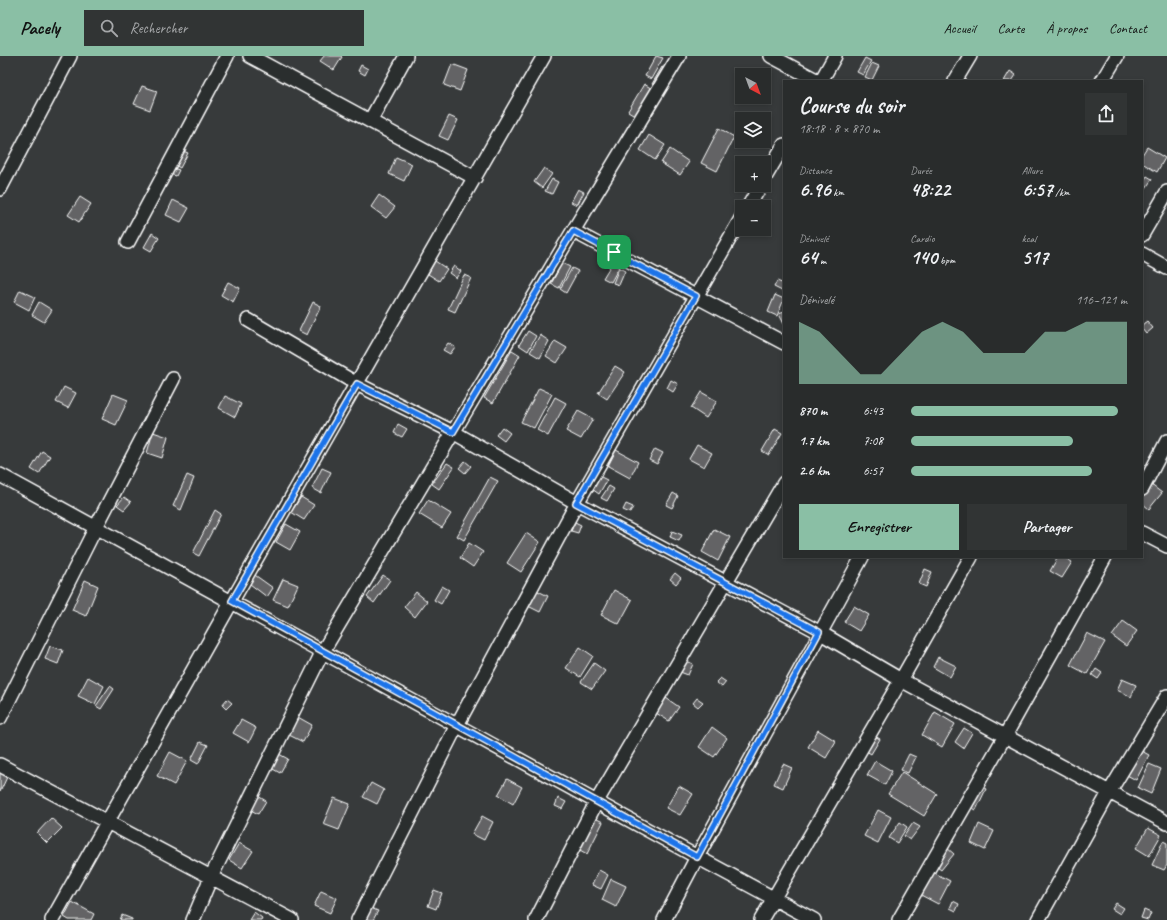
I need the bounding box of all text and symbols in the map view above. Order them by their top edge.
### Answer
search box [84,10,364,46]
text: Pacely [20,16,60,40]
icon: search [98,17,120,39]
text: Rechercher [130,19,187,38]
text: Accueil [944,20,975,37]
text: Carte [997,20,1024,37]
text: À propos [1046,20,1087,37]
text: Contact [1109,20,1147,37]
north arrow [735,68,771,104]
map controls [735,68,771,236]
text: Course du soir [799,92,904,120]
button: share [1085,93,1127,135]
button: layers [735,112,771,148]
text: 18:18 · 8 × 870 m [799,121,880,137]
button: + [735,156,771,192]
text: Distance [799,163,832,177]
text: Durée [910,163,932,177]
text: Allure [1022,163,1043,177]
text: 6.96 [799,177,831,202]
text: 48:22 [910,177,950,202]
text: 6:57 [1022,177,1053,202]
text: km [831,185,844,199]
text: /km [1053,185,1070,199]
button: − [735,200,771,236]
text: Dénivelé [799,231,829,245]
text: Cardio [910,231,935,245]
text: kcal [1022,231,1036,245]
pin [597,235,631,269]
icon: arrive [603,241,625,263]
text: 64 [799,245,817,270]
text: 140 [910,245,937,270]
text: 517 [1022,245,1048,270]
text: m [817,253,826,267]
text: bpm [937,253,955,267]
text: Dénivelé [799,292,834,308]
text: 116–121 m [1076,292,1127,308]
text: 870 m [799,403,827,419]
text: 6:43 [863,403,883,419]
text: 1.7 km [799,433,829,449]
text: 7:08 [863,433,883,449]
text: 2.6 km [799,463,830,479]
text: 6:57 [863,463,883,479]
button: Enregistrer [799,504,959,550]
button: Partager [967,504,1127,550]

